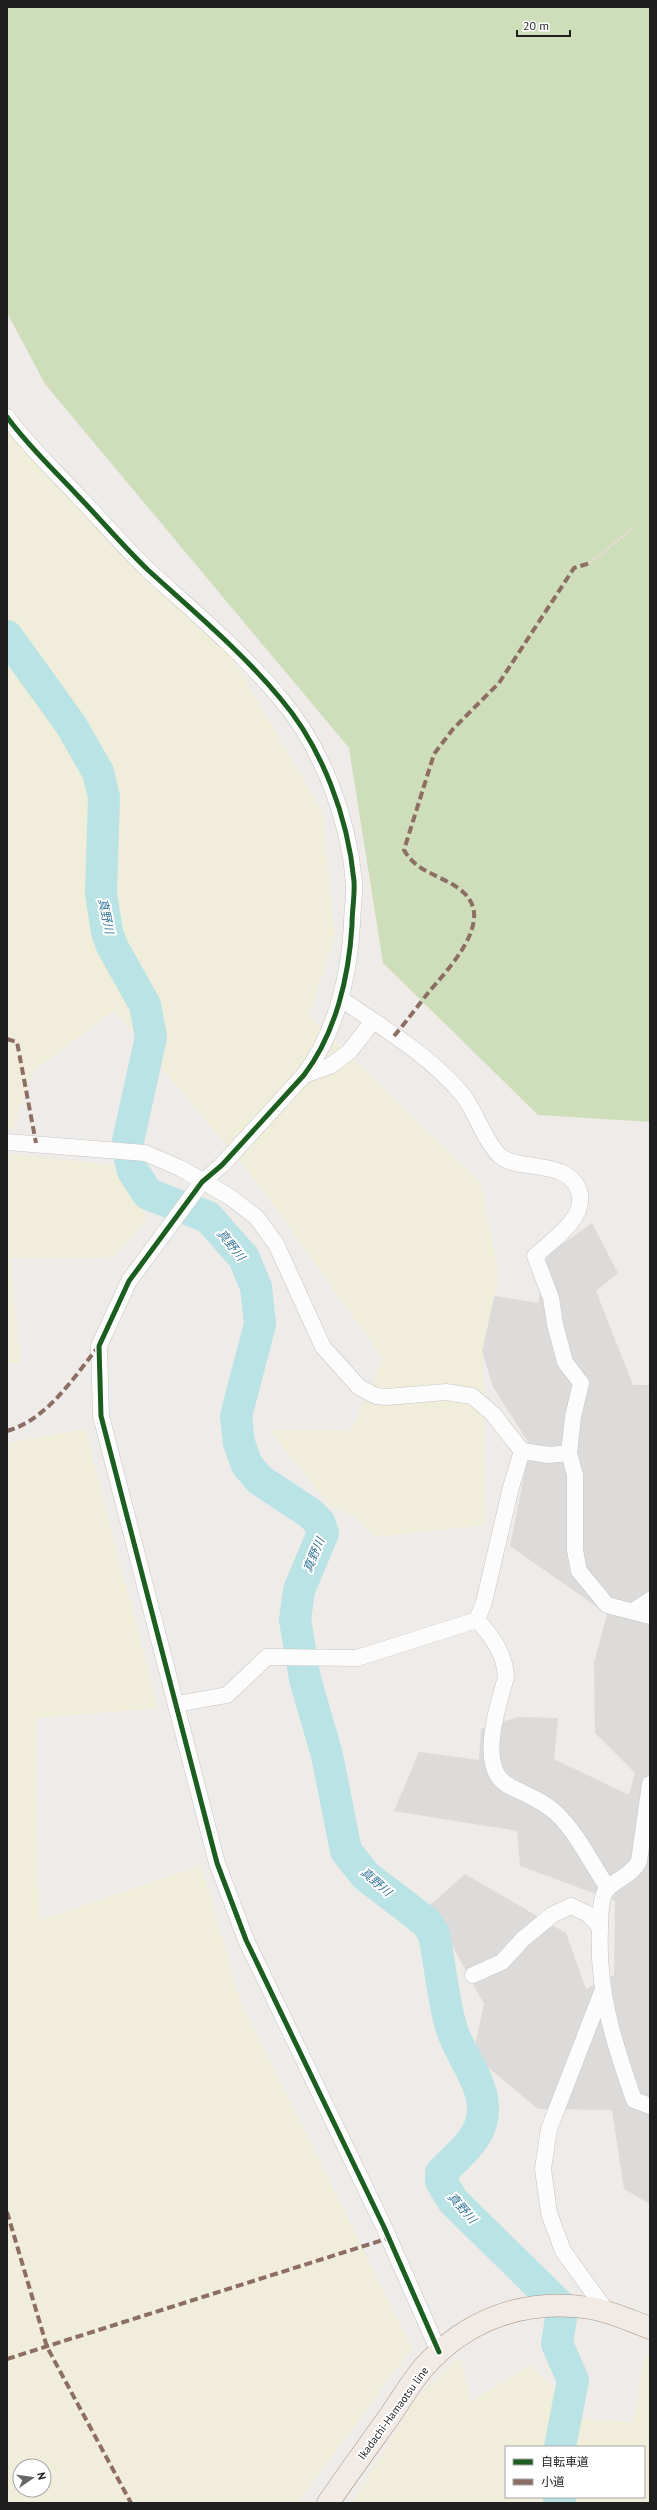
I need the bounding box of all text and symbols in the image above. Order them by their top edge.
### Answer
scale bar [517,12,570,38]
text: 20 m [523,18,549,33]
water label: 真野川 [95,897,118,937]
water label: 真野川 [214,1226,250,1265]
water label: 真野川 [300,1533,328,1574]
water label: 真野川 [358,1864,396,1900]
water label: 真野川 [445,2189,481,2228]
street label: Ikadachi-Hamaotsu line [355,2364,432,2462]
legend [505,2446,645,2498]
text: 自転車道 [541,2454,589,2469]
north arrow [12,2458,52,2498]
text: N [34,2471,49,2481]
text: 小道 [541,2474,565,2489]

